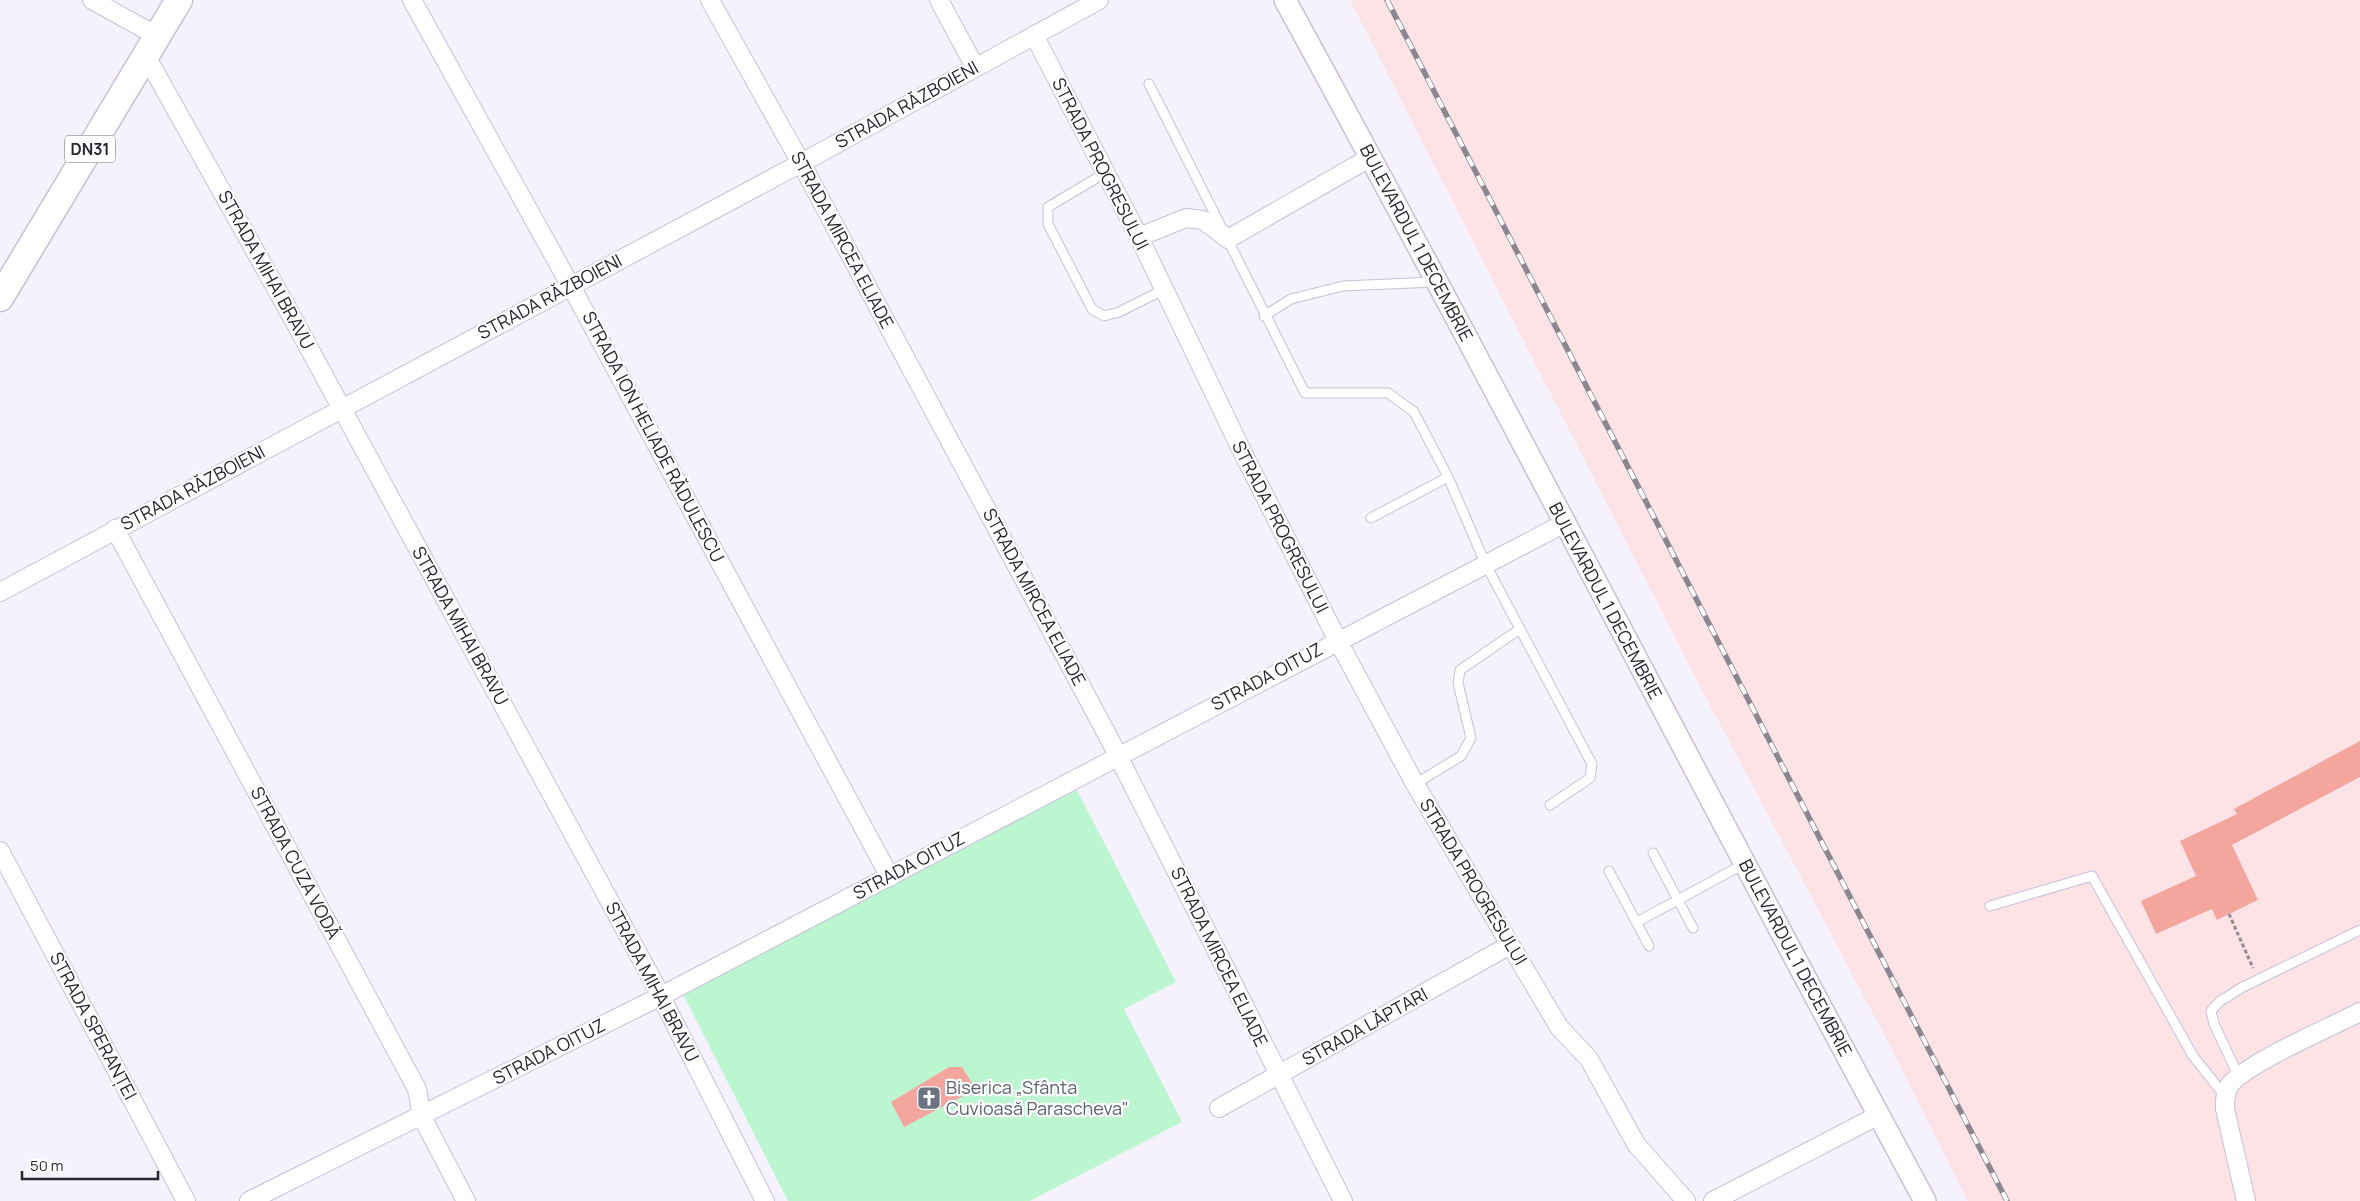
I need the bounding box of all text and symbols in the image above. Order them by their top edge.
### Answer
street label: STRADA RĂZBOIENI [831,55,982,153]
street label: STRADA PROGRESULUI [1047,73,1155,254]
road number: DN31 [65,136,115,162]
street label: BULEVARDUL 1 DECEMBRIE [1355,140,1479,345]
street label: STRADA MIRCEA ELIADE [786,147,900,332]
street label: STRADA MIHAI BRAVU [213,186,321,353]
street label: STRADA RĂZBOIENI [473,248,626,344]
street label: STRADA ION HELIADE RĂDULESCU [577,307,730,566]
street label: STRADA PROGRESULUI [1227,436,1335,617]
street label: STRADA RĂZBOIENI [116,439,269,535]
street label: BULEVARDUL 1 DECEMBRIE [1544,498,1668,703]
street label: STRADA MIRCEA ELIADE [978,504,1092,689]
street label: STRADA MIHAI BRAVU [407,542,515,709]
street label: STRADA OITUZ [1207,637,1326,716]
street label: STRADA CUZA VODĂ [245,782,347,944]
street label: STRADA PROGRESULUI [1415,794,1533,969]
street label: STRADA OITUZ [849,826,968,905]
street label: BULEVARDUL 1 DECEMBRIE [1734,855,1858,1060]
street label: STRADA MIRCEA ELIADE [1166,863,1274,1051]
street label: STRADA MIHAI BRAVU [600,897,705,1066]
street label: STRADA SPERANȚEI [45,948,143,1103]
street label: STRADA LĂPTARI [1297,982,1432,1071]
street label: STRADA OITUZ [488,1013,609,1090]
place label: Biserica „Sfânta Cuvioasă Parascheva" [946,1075,1129,1120]
church icon: Biserica „Sfânta Cuvioasă Parascheva" [916,1085,942,1111]
scale bar [22,1148,159,1180]
text: 50 m [30,1155,64,1176]

